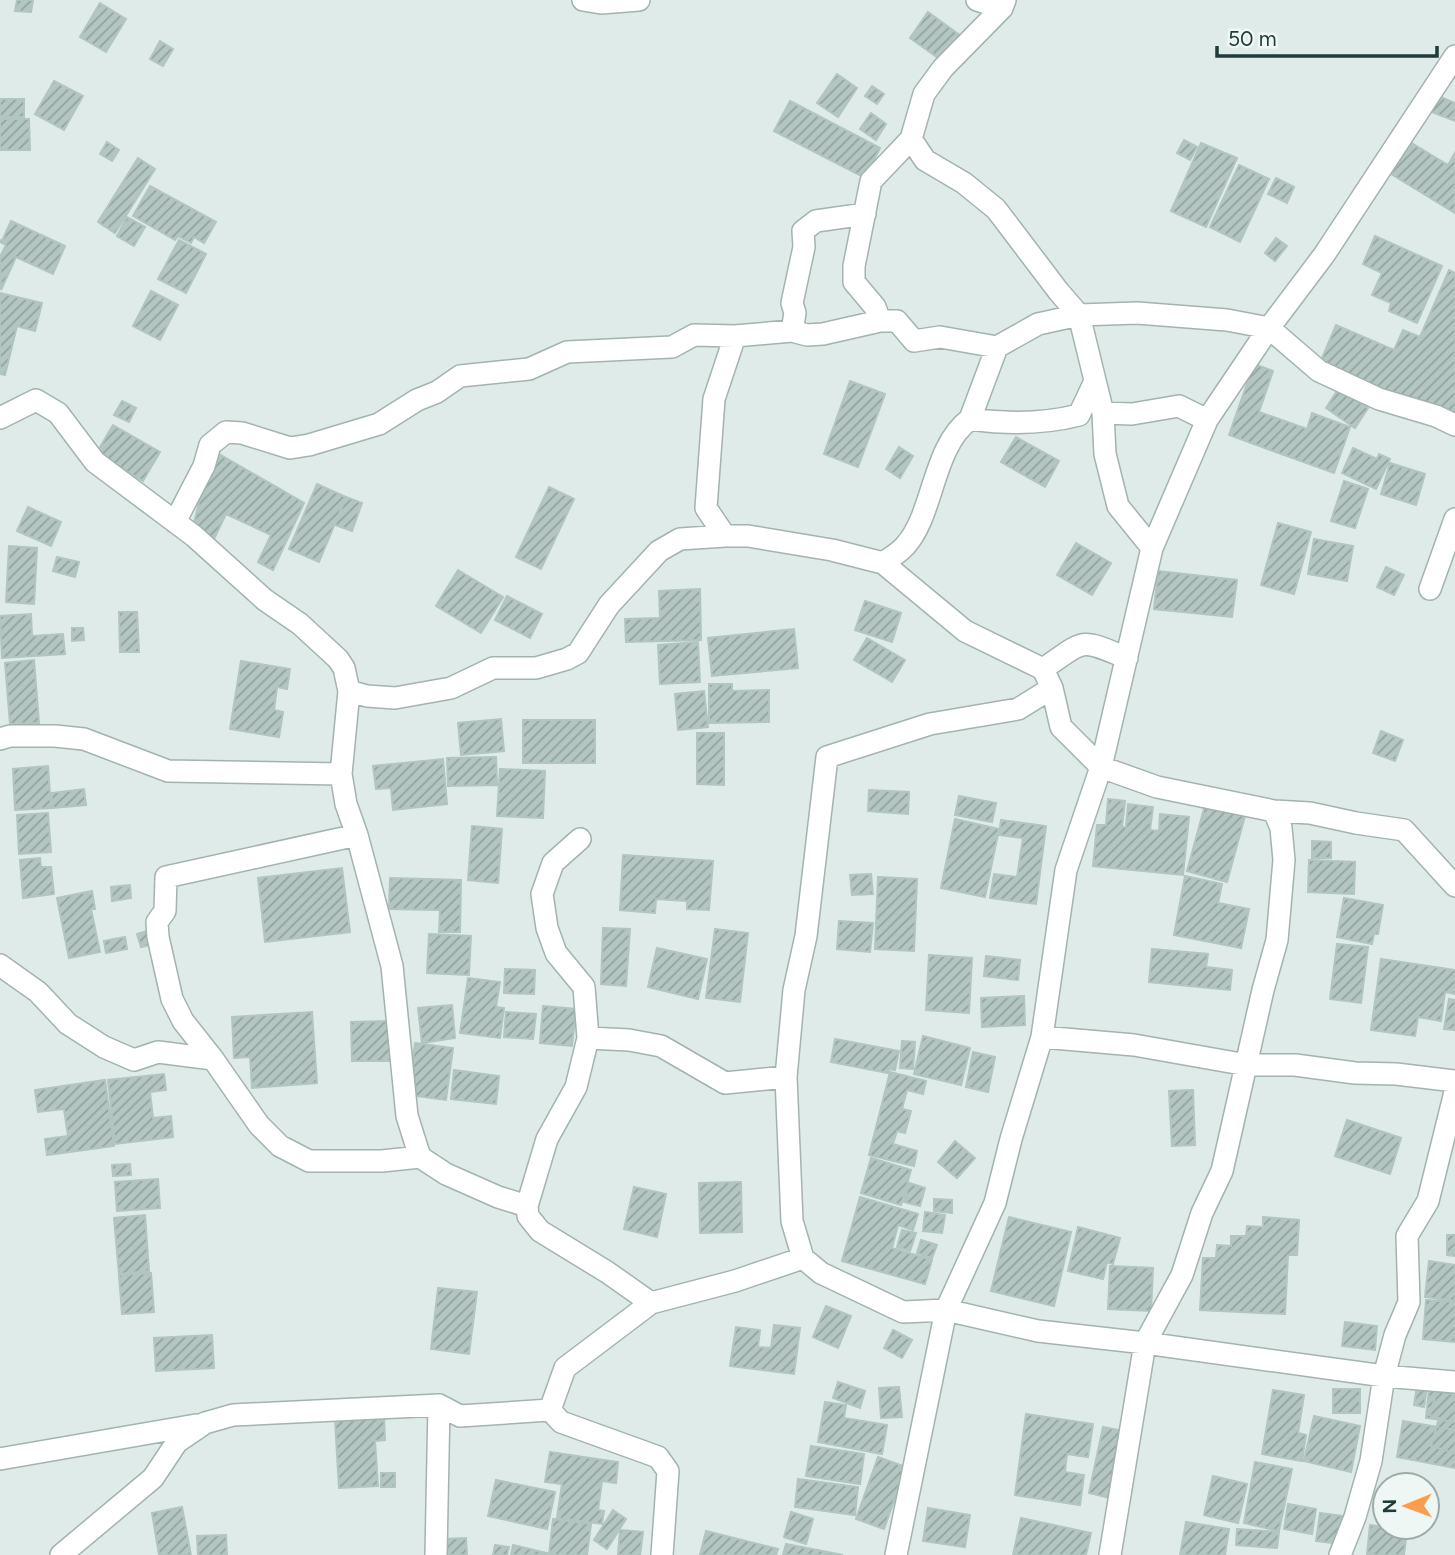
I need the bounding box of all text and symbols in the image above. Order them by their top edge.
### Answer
scale bar [1217,14,1438,58]
text: 50 m [1228,26,1277,51]
north arrow [1371,1471,1441,1541]
text: N [1378,1499,1401,1514]

